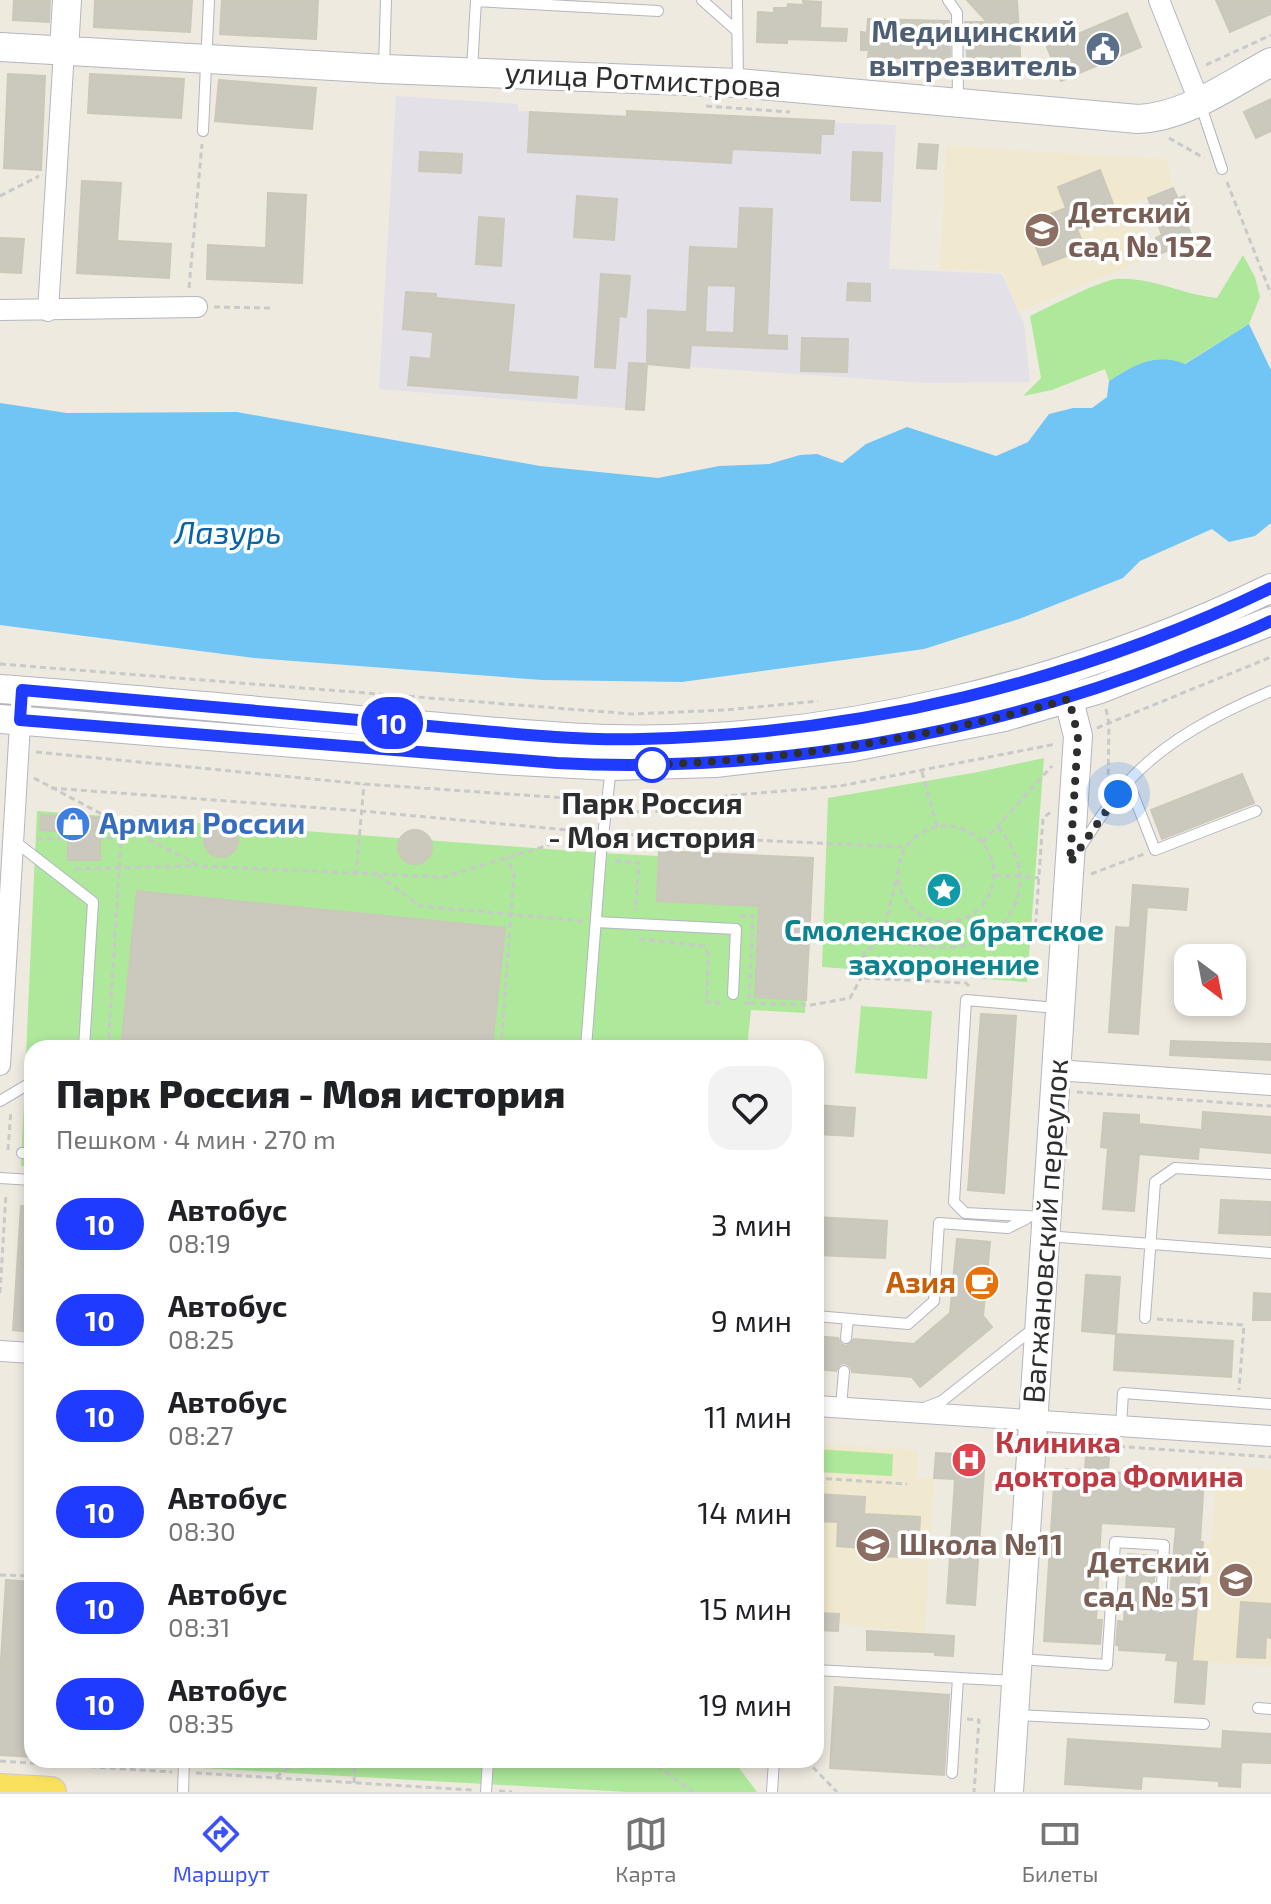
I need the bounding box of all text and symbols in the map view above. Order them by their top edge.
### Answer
place label: Медицинский вытрезвитель [869,12,1077,82]
public building icon: Медицинский вытрезвитель [1084,30,1122,68]
street label: улица Ротмистрова [504,53,782,104]
place label: Детский сад № 152 [1068,193,1213,263]
school or university icon: Детский сад № 152 [1023,211,1061,249]
water label: Лазурь [173,512,282,550]
line badge: 10 [356,697,428,749]
text: 10 [377,706,407,740]
marker: Парк Россия - Моя история [635,748,669,782]
your location [1098,774,1138,814]
place label: Парк Россия - Моя история [548,784,756,854]
place label: Армия России [99,804,305,840]
shop icon: Армия России [54,805,92,843]
place icon: Смоленское братское захоронение [925,871,963,909]
place label: Смоленское братское захоронение [784,911,1104,981]
north arrow [1174,944,1246,1016]
map controls [1174,944,1246,1016]
street label: Вагжановский переулок [1014,1057,1075,1404]
button: heart [708,1066,792,1150]
text: Парк Россия - Моя история [56,1070,565,1116]
text: Пешком · 4 мин · 270 m [56,1123,336,1154]
text: Автобус [168,1191,287,1227]
text: 3 мин [711,1206,792,1242]
text: 10 [85,1207,115,1241]
text: 08:19 [168,1227,231,1258]
place label: Азия [886,1263,956,1299]
cafe icon: Азия [963,1264,1001,1302]
text: Автобус [168,1287,287,1323]
text: 9 мин [711,1302,792,1338]
text: 10 [85,1303,115,1337]
text: 08:25 [168,1323,234,1354]
text: Автобус [168,1383,287,1419]
text: 11 мин [704,1398,792,1434]
text: 10 [85,1399,115,1433]
text: 08:27 [168,1419,234,1450]
place label: Клиника доктора Фомина [995,1423,1244,1493]
hospital icon: Клиника доктора Фомина [950,1441,988,1479]
text: Автобус [168,1479,287,1515]
text: 14 мин [697,1494,792,1530]
text: 10 [85,1495,115,1529]
text: 08:30 [168,1515,236,1546]
place label: Школа №11 [899,1525,1063,1561]
school or university icon: Школа №11 [854,1526,892,1564]
place label: Детский сад № 51 [1083,1543,1210,1613]
school or university icon: Детский сад № 51 [1217,1561,1255,1599]
text: Автобус [168,1575,287,1611]
text: 15 мин [700,1590,792,1626]
text: 10 [85,1591,115,1625]
text: 08:31 [168,1611,230,1642]
text: Автобус [168,1671,287,1707]
text: 19 мин [699,1686,792,1722]
text: 10 [85,1687,115,1721]
text: 08:35 [168,1707,234,1738]
tab: Маршрут [173,1812,270,1886]
tab: Карта [615,1812,676,1886]
tab: Билеты [1022,1812,1098,1886]

